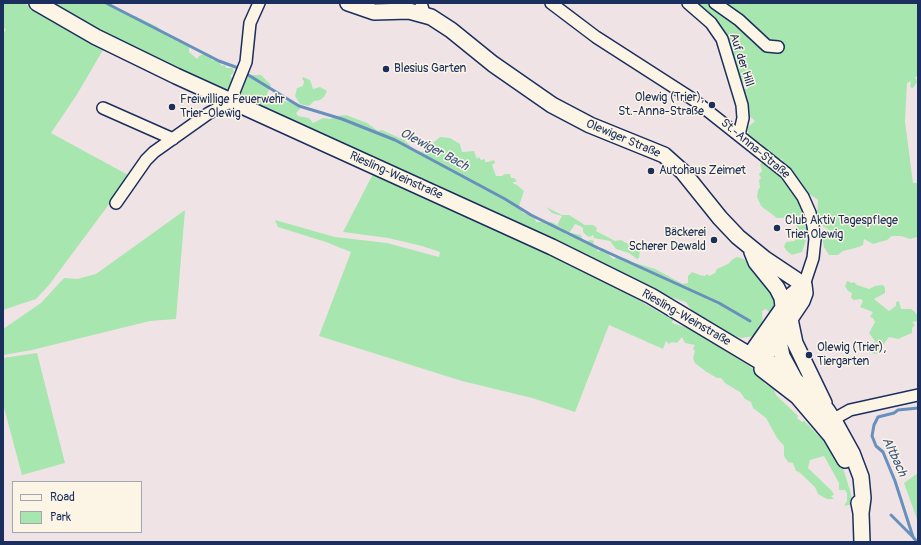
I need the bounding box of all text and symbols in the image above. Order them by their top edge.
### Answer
street label: Auf der Hill [726,32,756,88]
place label: Blesius Garten [394,62,466,76]
marker: Blesius Garten [381,64,391,74]
place label: Olewig (Trier), St.-Anna-Straße [618,91,704,119]
place label: Freiwillige Feuerwehr Trier-Olewig [180,93,285,121]
marker: Olewig (Trier), St.-Anna-Straße [707,100,717,110]
marker: Freiwillige Feuerwehr Trier-Olewig [167,102,177,112]
street label: St.-Anna-Straße [718,116,792,182]
street label: Olewiger Straße [584,117,662,161]
water label: Olewiger Bach [397,125,471,175]
street label: Riesling-Weinstraße [347,149,445,203]
place label: Autohaus Zeimet [659,164,746,178]
marker: Autohaus Zeimet [646,166,656,176]
place label: Club Aktiv Tagespflege Trier Olewig [785,214,898,242]
marker: Club Aktiv Tagespflege Trier Olewig [772,223,782,233]
place label: Bäckerei Scherer Dewald [629,226,706,254]
marker: Bäckerei Scherer Dewald [709,235,719,245]
street label: Riesling-Weinstraße [639,287,733,349]
place label: Olewig (Trier), Tiergarten [817,341,886,369]
marker: Olewig (Trier), Tiergarten [804,350,814,360]
water label: Altbach [878,435,910,479]
legend [12,481,142,533]
text: Road [50,490,75,505]
text: Park [50,510,71,525]

